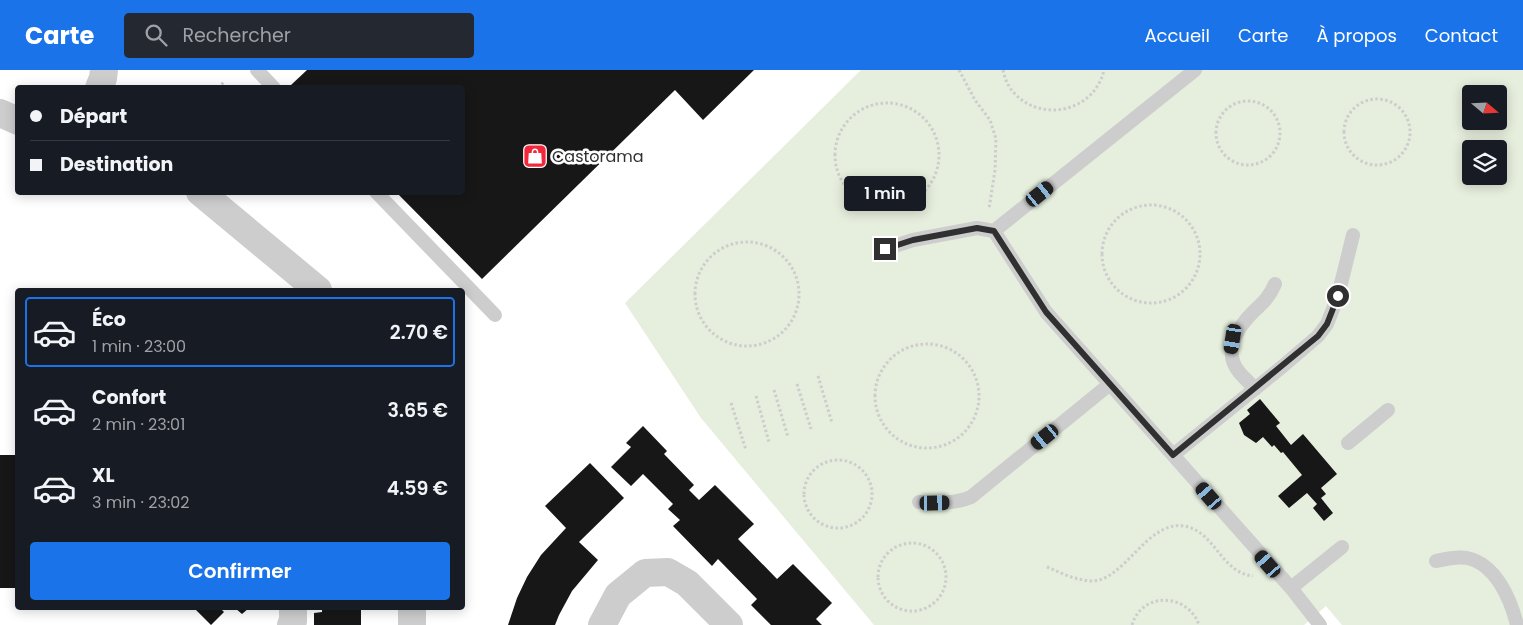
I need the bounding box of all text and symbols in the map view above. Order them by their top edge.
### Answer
search box [124,13,474,58]
text: Carte [25,19,94,52]
icon: search [142,21,170,49]
text: Rechercher [182,22,291,49]
text: Accueil [1144,23,1210,48]
text: Carte [1238,23,1288,48]
text: À propos [1316,23,1397,48]
text: Contact [1425,23,1498,48]
north arrow [1462,85,1508,130]
map controls [1462,85,1507,185]
text: Départ [60,103,127,130]
button: layers [1462,140,1507,185]
shop icon: Castorama [522,143,548,169]
place label: Castorama [552,145,644,168]
text: Destination [60,151,173,178]
callout: 1 min [844,176,926,212]
car [1023,179,1056,209]
text: 1 min [864,182,906,205]
route end [874,238,896,260]
route start [1327,285,1349,307]
text: Éco [92,306,126,333]
icon: car [32,310,77,355]
text: 2.70 € [390,319,448,346]
car [1223,323,1242,355]
text: 1 min · 23:00 [92,335,186,358]
text: Confort [92,384,166,411]
icon: car [32,388,77,433]
text: 3.65 € [388,397,448,424]
text: 2 min · 23:01 [92,413,185,436]
car [1028,422,1061,452]
text: XL [92,462,115,489]
icon: car [32,466,77,511]
text: 4.59 € [387,475,448,502]
car [1193,480,1224,512]
text: 3 min · 23:02 [92,491,190,514]
car [919,495,950,511]
button: Confirmer [30,542,450,600]
car [1252,548,1283,580]

